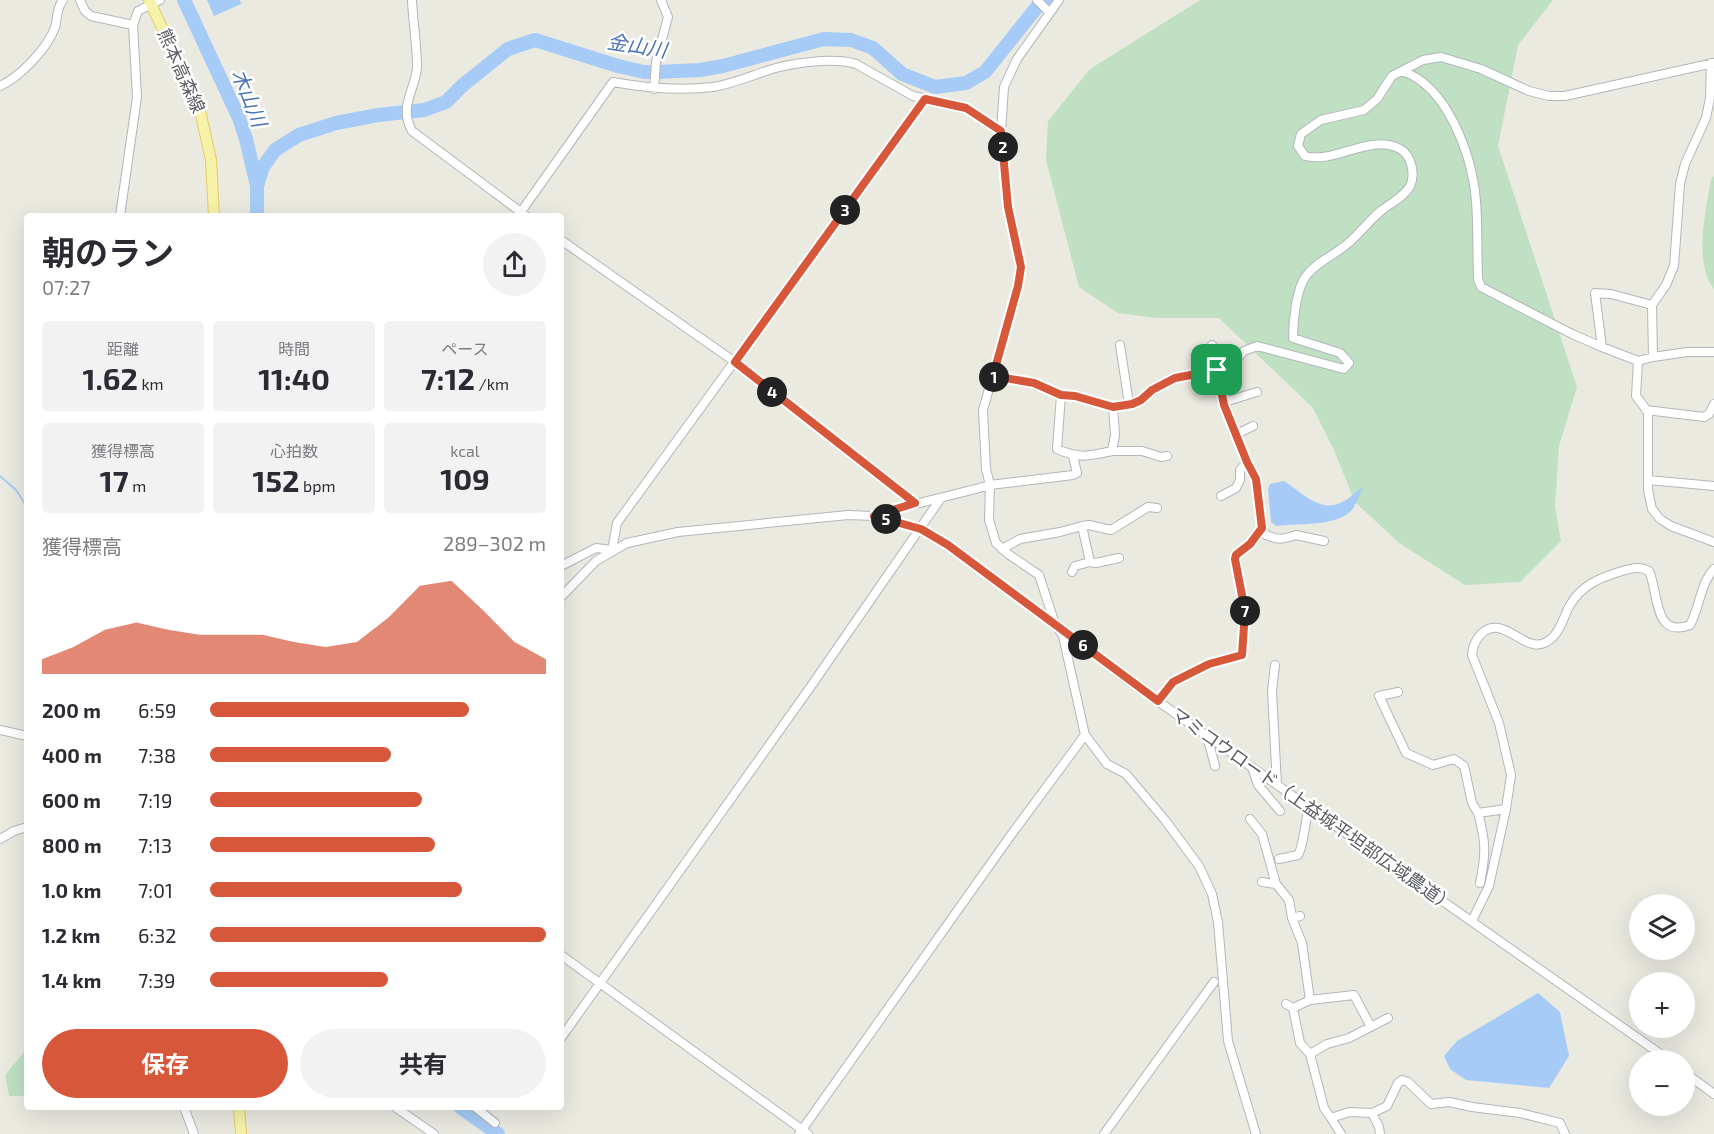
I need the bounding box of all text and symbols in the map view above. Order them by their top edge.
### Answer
street label: 熊本高森線 [154,25,210,116]
water label: 金山川 [606,28,671,62]
water label: 木山川 [228,65,273,132]
pin: 2 [988,132,1018,162]
text: 2 [998,137,1008,156]
pin: 3 [830,195,860,225]
text: 3 [840,200,850,219]
text: 朝のラン [42,232,174,272]
button: share [483,233,546,296]
text: 07:27 [42,275,91,299]
text: 距離 [107,339,139,358]
text: 時間 [278,339,310,358]
text: ペース [441,339,489,358]
pin [1191,344,1242,395]
icon: arrive [1200,353,1233,386]
text: 1.62 [82,360,138,396]
text: 11:40 [258,360,330,396]
text: 7:12 [421,360,475,396]
pin: 1 [979,362,1009,392]
text: 1 [991,367,997,386]
text: km [138,374,164,393]
text: /km [475,374,509,393]
pin: 4 [757,377,787,407]
text: 4 [767,382,777,401]
text: 獲得標高 [91,441,155,460]
text: 心拍数 [270,441,318,460]
text: kcal [450,441,480,460]
text: 109 [440,460,490,496]
text: 17 [100,462,129,498]
text: 152 [253,462,299,498]
text: m [129,476,146,495]
text: bpm [299,476,335,495]
pin: 5 [871,504,901,534]
text: 5 [882,509,890,528]
text: 289–302 m [443,531,546,555]
text: 獲得標高 [42,534,122,558]
pin: 7 [1230,596,1260,626]
text: 7 [1241,601,1249,620]
pin: 6 [1068,630,1098,660]
text: 6 [1078,635,1088,654]
text: 200 m [42,698,101,722]
text: 6:59 [138,698,176,722]
street label: マミコウロード（上益城平坦部広域農道） [1167,702,1460,916]
text: 400 m [42,743,102,767]
text: 7:38 [138,743,176,767]
text: 600 m [42,788,101,812]
text: 7:19 [138,788,172,812]
text: 800 m [42,833,102,857]
text: 7:13 [138,833,172,857]
text: 1.0 km [42,878,101,902]
text: 7:01 [138,878,173,902]
map controls [1629,894,1695,1116]
button: layers [1629,894,1695,960]
text: 1.2 km [42,923,100,947]
text: 6:32 [138,923,177,947]
text: 1.4 km [42,968,101,992]
text: 7:39 [138,968,176,992]
button: + [1629,972,1695,1038]
button: 保存 [42,1029,288,1098]
button: 共有 [300,1029,546,1098]
button: − [1629,1050,1695,1116]

